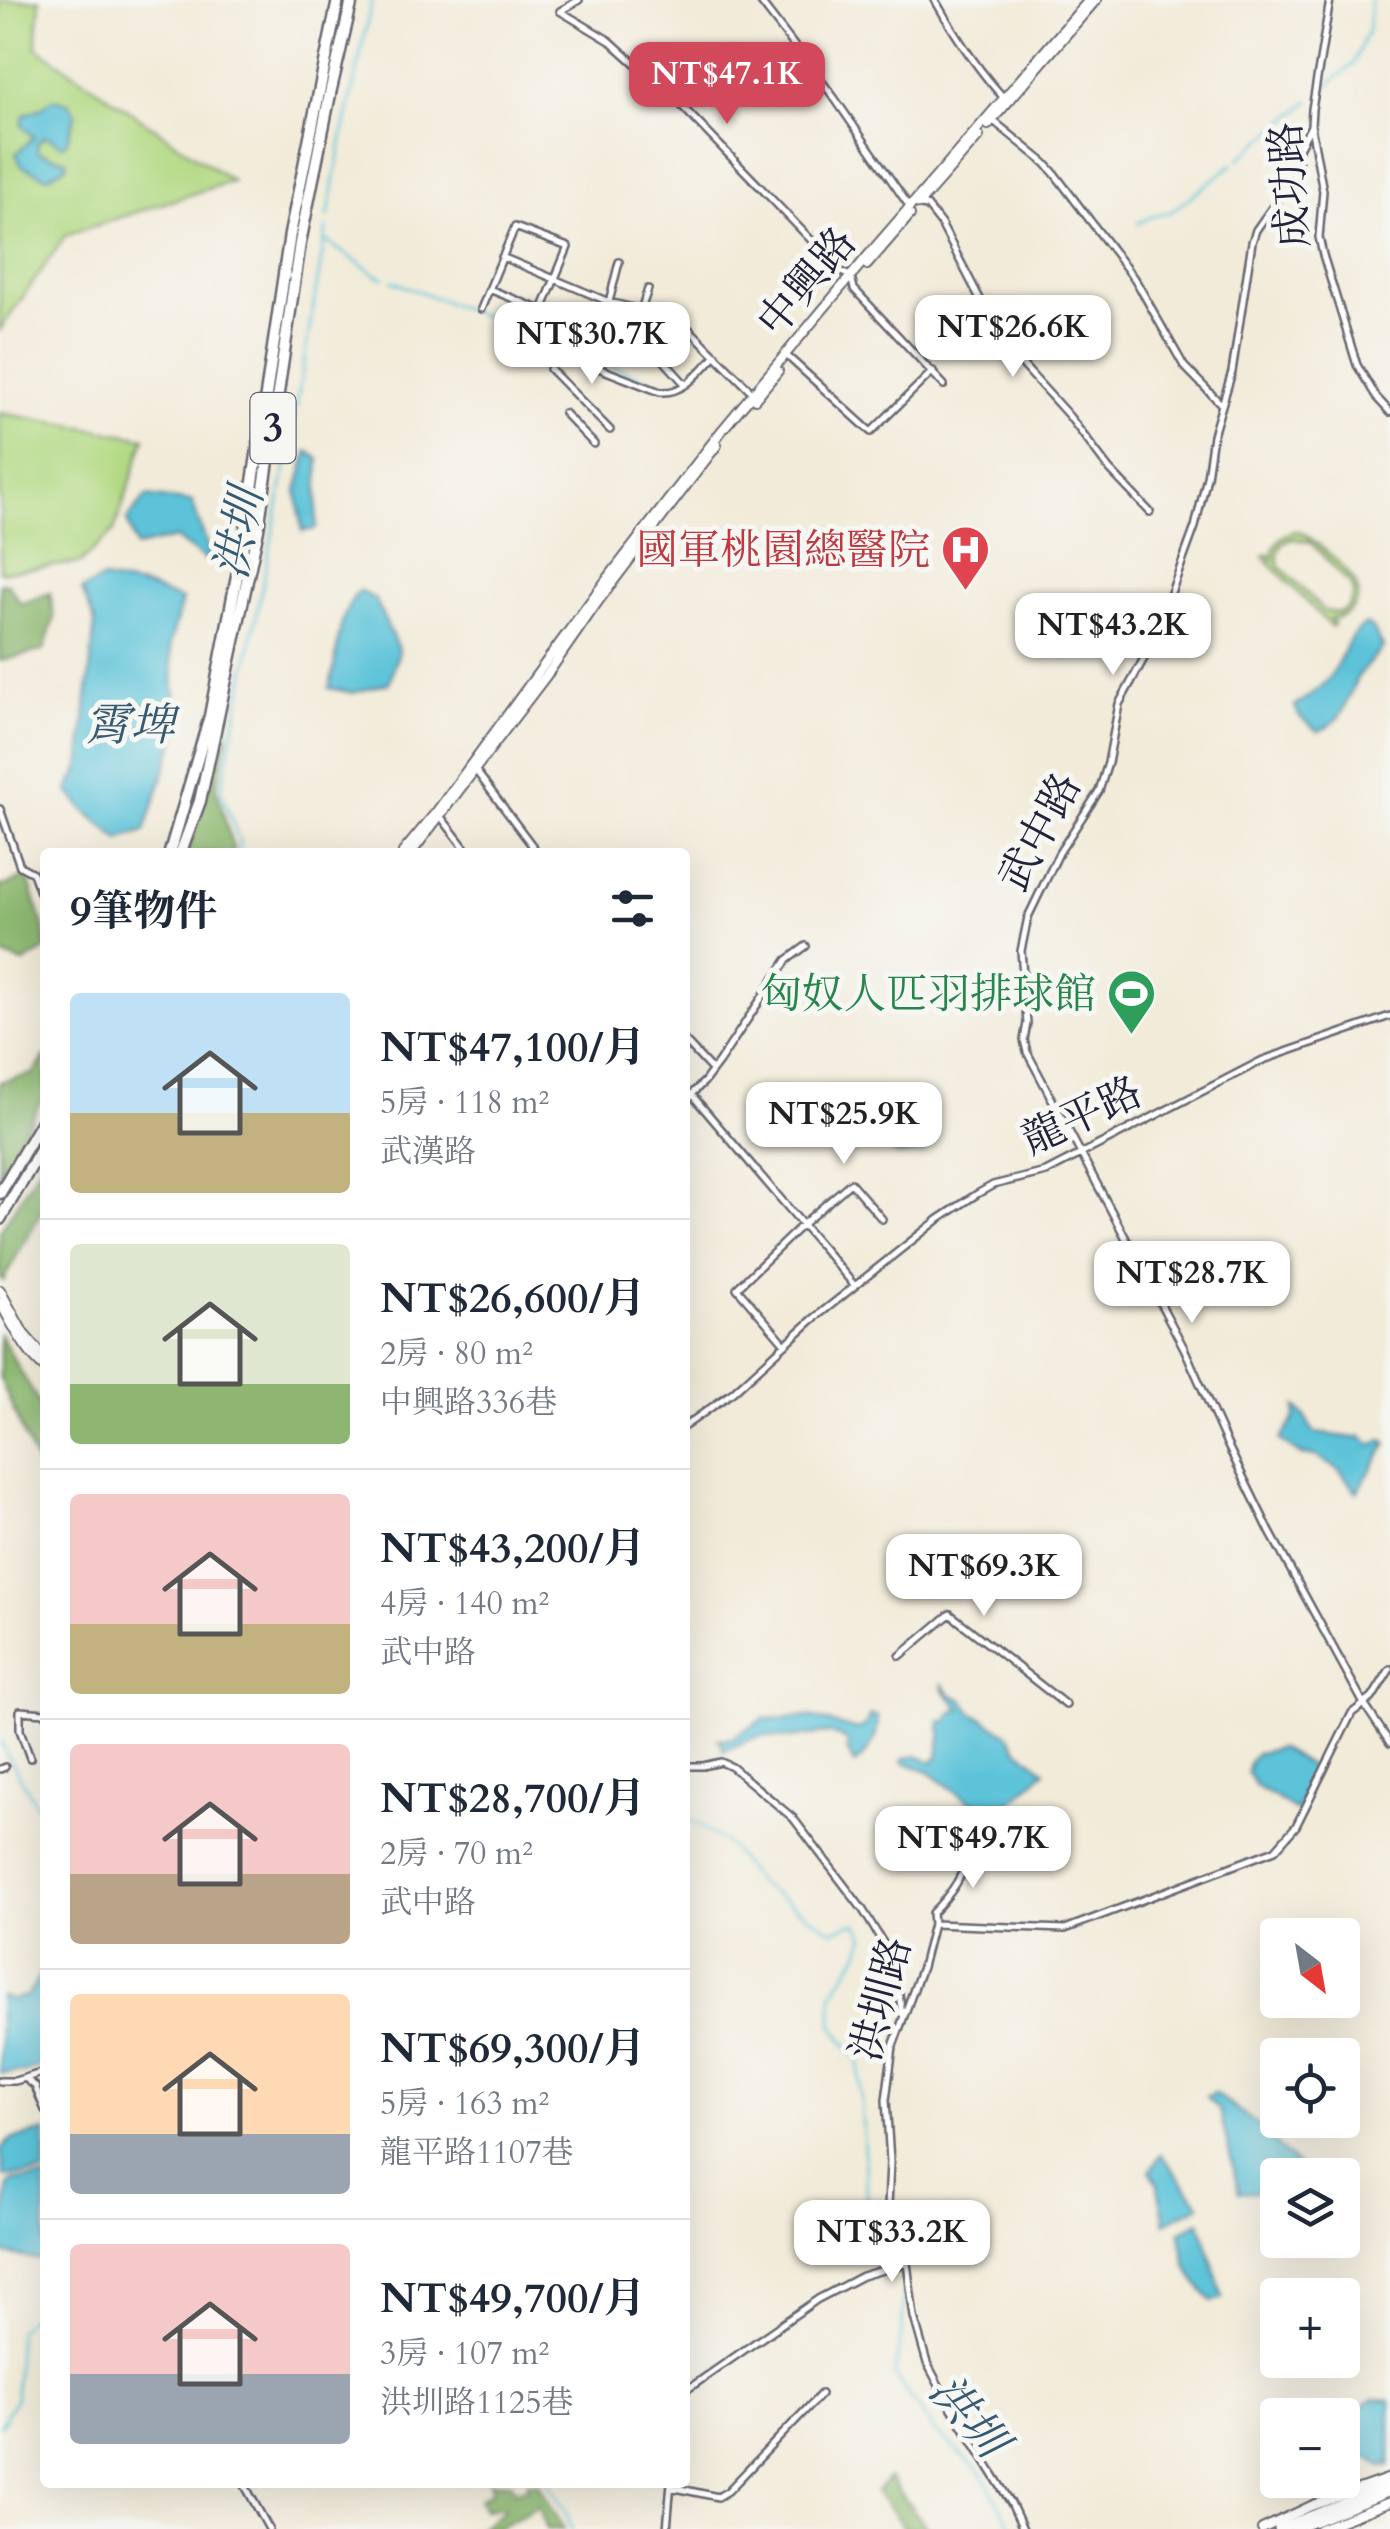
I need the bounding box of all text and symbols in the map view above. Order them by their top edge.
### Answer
pin: NT$47.1K [624,42,830,127]
text: NT$47.1K [651,52,803,96]
street label: 成功路 [1257,120,1323,250]
street label: 中興路 [745,215,869,349]
pin: NT$26.6K [910,295,1116,380]
pin: NT$30.7K [489,302,695,387]
text: NT$26.6K [937,305,1089,349]
text: NT$30.7K [516,312,668,356]
road number: 3 [250,393,296,463]
water label: 洪圳 [200,477,279,584]
place label: 國軍桃園總醫院 [636,522,930,579]
hospital icon: 國軍桃園總醫院 [939,524,991,592]
pin: NT$43.2K [1010,593,1216,678]
text: NT$43.2K [1037,603,1189,647]
water label: 霄埤 [85,695,180,756]
street label: 武中路 [985,763,1095,901]
icon: filters [605,881,660,936]
text: 9筆物件 [70,883,218,940]
place label: 匈奴人匹羽排球館 [760,966,1096,1023]
sports icon: 匈奴人匹羽排球館 [1105,968,1157,1036]
text: NT$47,100/月 [380,1019,645,1076]
icon: home [150,1033,270,1153]
street label: 龍平路 [1013,1064,1151,1168]
text: 5房 · 118 m² [380,1081,549,1125]
pin: NT$25.9K [741,1082,947,1167]
text: NT$25.9K [768,1092,920,1136]
text: 武漢路 [380,1130,476,1174]
pin: NT$28.7K [1089,1241,1295,1326]
text: NT$28.7K [1116,1251,1268,1295]
text: NT$26,600/月 [380,1270,645,1327]
icon: home [150,1284,270,1404]
text: 2房 · 80 m² [380,1332,533,1376]
text: 中興路336巷 [380,1381,557,1425]
text: NT$43,200/月 [380,1520,645,1577]
icon: home [150,1534,270,1654]
pin: NT$69.3K [881,1534,1087,1619]
text: NT$69.3K [908,1544,1060,1588]
text: 4房 · 140 m² [380,1582,549,1626]
text: 武中路 [380,1631,476,1675]
text: NT$28,700/月 [380,1770,645,1827]
icon: home [150,1784,270,1904]
pin: NT$49.7K [870,1806,1076,1891]
text: NT$49.7K [897,1816,1049,1860]
text: 2房 · 70 m² [380,1832,533,1876]
text: 武中路 [380,1881,476,1925]
north arrow [1260,1918,1360,2018]
map controls [1260,1918,1360,2498]
street label: 洪圳路 [837,1931,925,2067]
text: NT$69,300/月 [380,2020,645,2077]
icon: home [150,2034,270,2154]
button: locate [1260,2038,1360,2138]
text: 5房 · 163 m² [380,2082,549,2126]
text: 龍平路1107巷 [380,2131,574,2175]
button: layers [1260,2158,1360,2258]
pin: NT$33.2K [789,2200,995,2285]
text: NT$33.2K [816,2210,968,2254]
text: NT$49,700/月 [380,2270,645,2327]
button: + [1260,2278,1360,2378]
icon: home [150,2284,270,2404]
text: 3房 · 107 m² [380,2332,549,2376]
water label: 洪圳 [915,2362,1025,2475]
text: 洪圳路1125巷 [380,2381,574,2425]
button: − [1260,2398,1360,2498]

